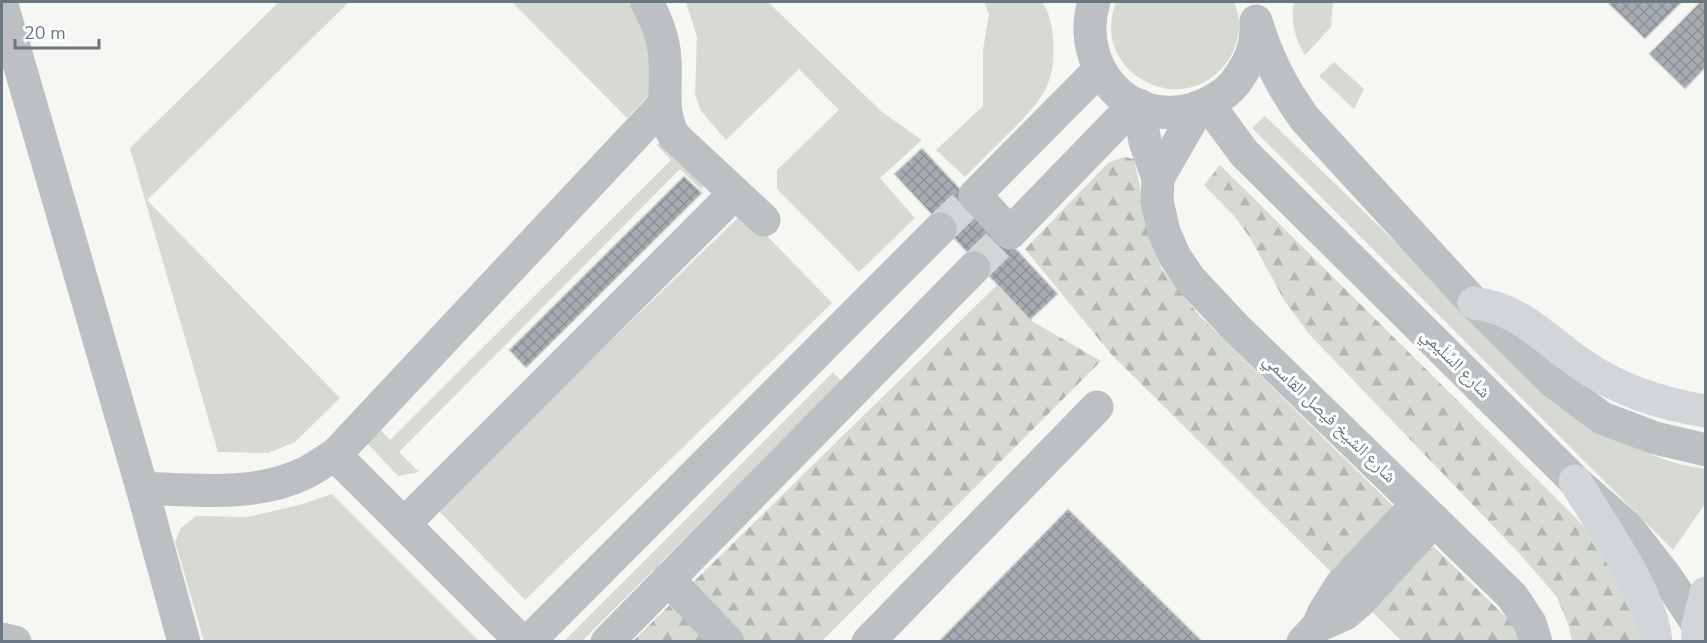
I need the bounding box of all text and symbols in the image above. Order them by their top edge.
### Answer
scale bar [15,12,99,50]
text: 20 m [24,21,66,45]
street label: شارع السِّلَيمِي [1414,323,1496,405]
street label: شارع الشيخ فيصل القاسمي [1256,348,1402,490]

